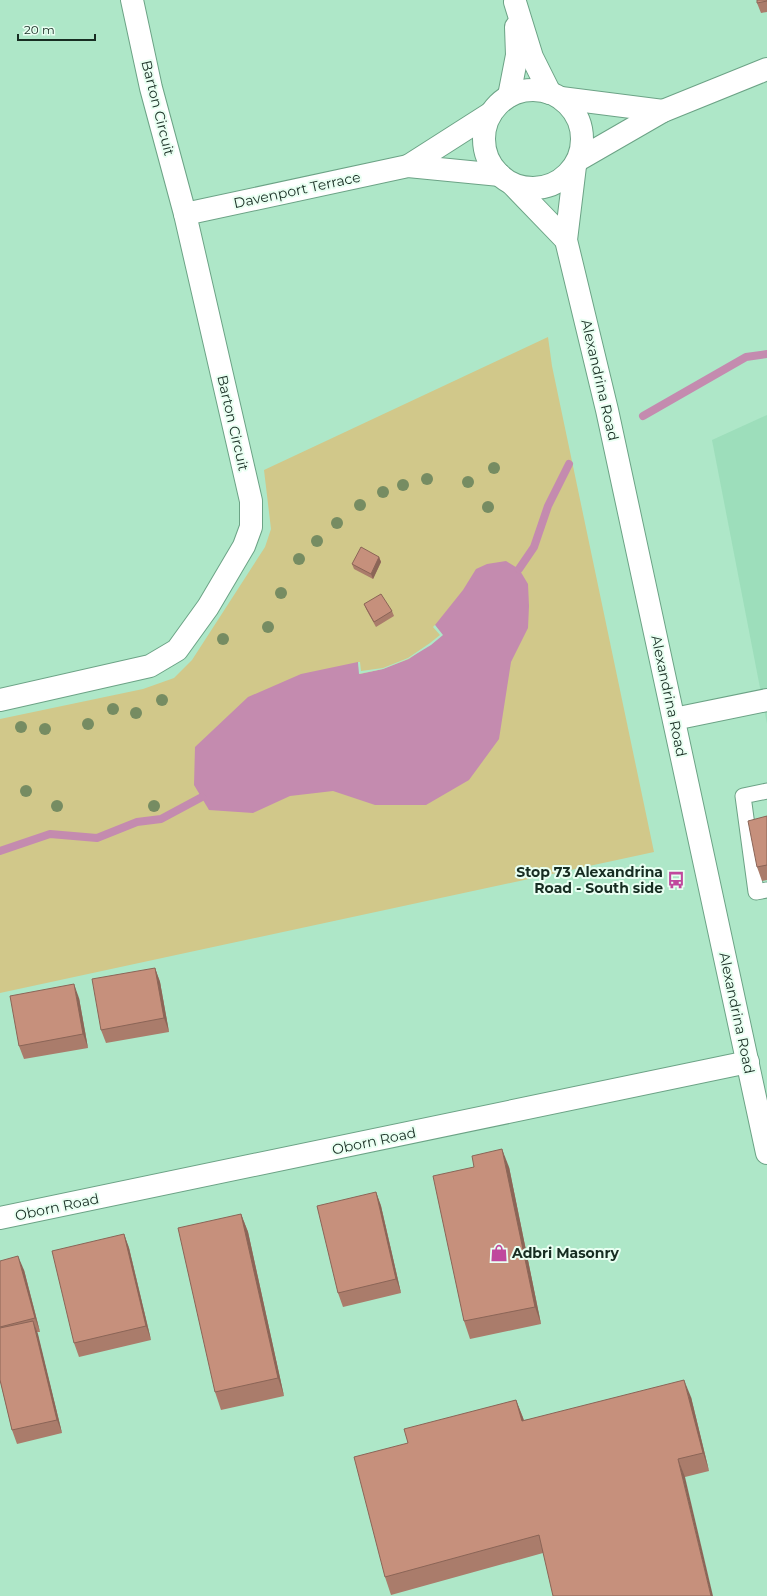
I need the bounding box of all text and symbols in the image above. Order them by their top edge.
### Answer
scale bar [18,16,95,42]
text: 20 m [24,22,55,37]
street label: Barton Circuit [137,58,179,158]
street label: Davenport Terrace [232,168,362,212]
street label: Alexandrina Road [577,318,623,442]
street label: Barton Circuit [213,373,253,473]
street label: Alexandrina Road [647,634,691,758]
place label: Stop 73 Alexandrina Road - South side [516,863,663,897]
bus stop icon: Stop 73 Alexandrina Road - South side [666,870,686,890]
street label: Alexandrina Road [715,951,759,1075]
street label: Oborn Road [330,1123,418,1159]
street label: Oborn Road [13,1189,101,1225]
shop icon: Adbri Masonry [489,1243,509,1263]
place label: Adbri Masonry [511,1244,619,1262]

